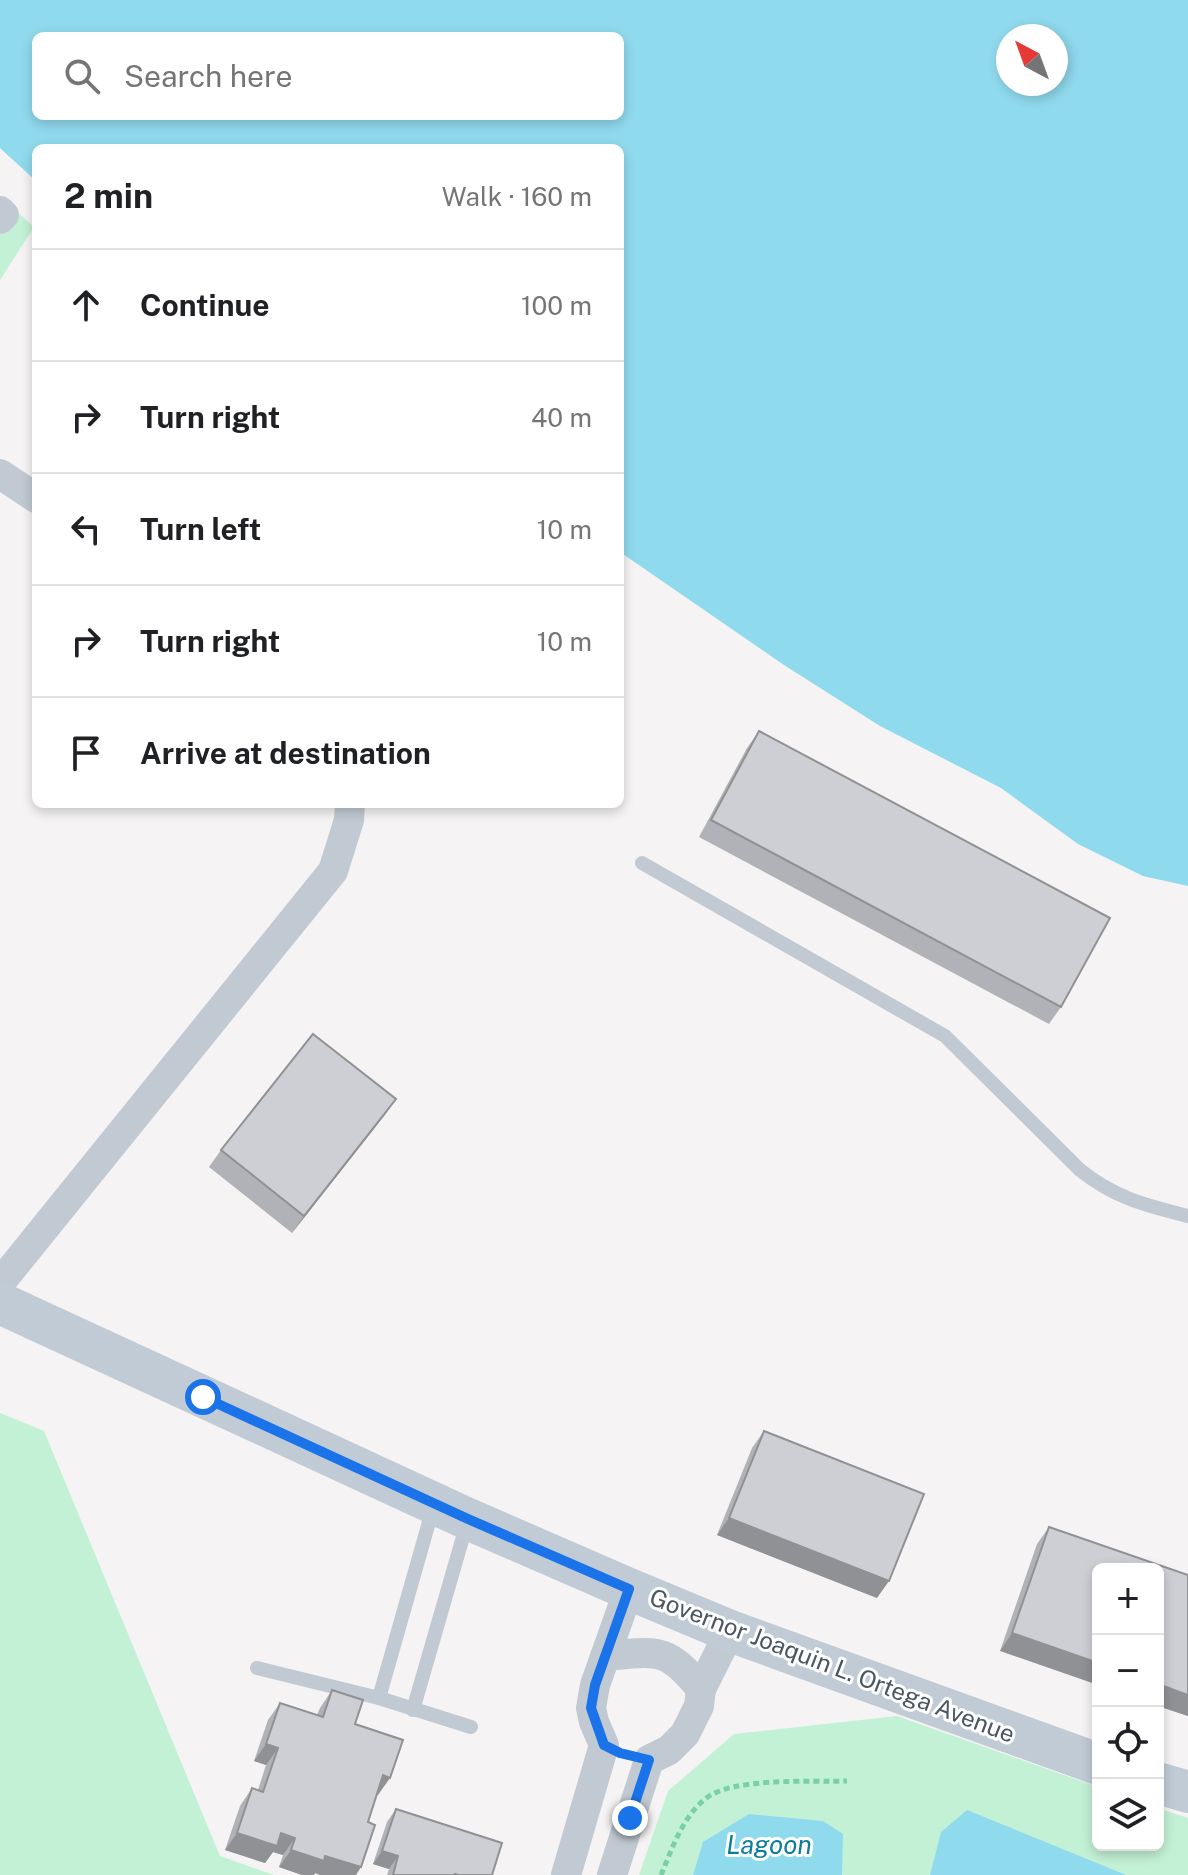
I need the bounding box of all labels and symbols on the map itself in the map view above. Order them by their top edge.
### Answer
north arrow [996,24,1068,96]
route start [185,1379,221,1415]
street label: Governor Joaquin L. Ortega Avenue [646,1582,1019,1748]
route end [612,1800,648,1836]
water label: Lagoon [726,1829,812,1860]

